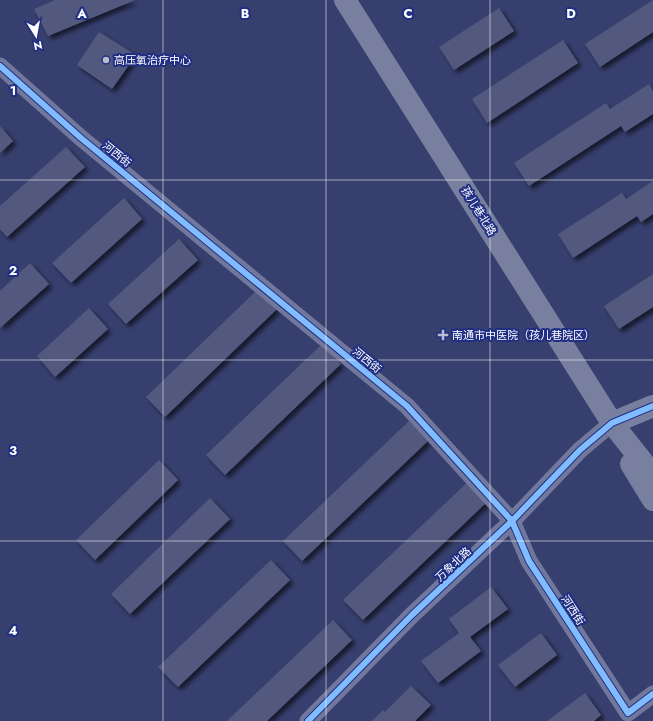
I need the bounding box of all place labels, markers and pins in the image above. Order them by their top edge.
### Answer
place label: 高压氧治疗中心 [114,52,191,68]
marker: 高压氧治疗中心 [101,55,111,65]
place label: 南通市中医院（孩儿巷院区） [452,327,595,343]
marker: 南通市中医院（孩儿巷院区） [437,329,449,341]

